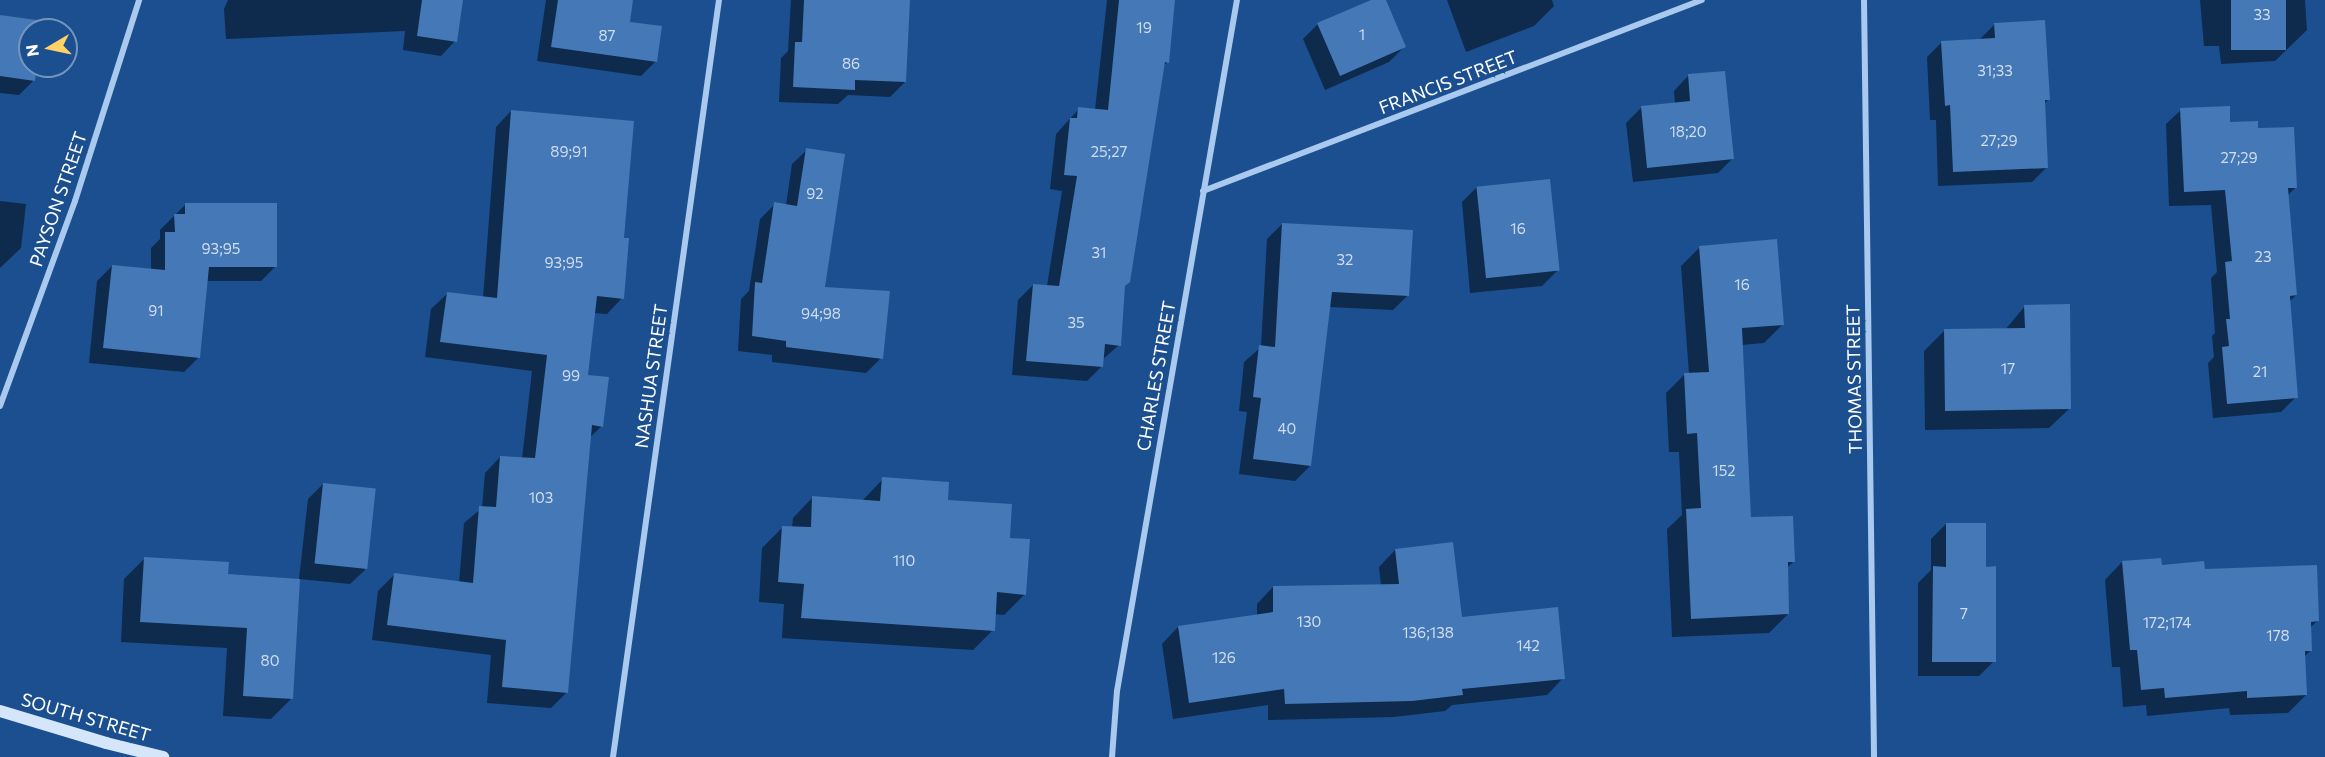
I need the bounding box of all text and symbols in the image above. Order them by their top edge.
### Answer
house number: 33 [2253,6,2271,24]
north arrow [18,18,78,78]
house number: 19 [1136,19,1152,37]
house number: 1 [1359,26,1365,44]
house number: 87 [599,27,615,45]
text: N [21,43,42,58]
street label: FRANCIS STREET [1376,46,1520,118]
house number: 86 [842,55,860,73]
house number: 31;33 [1977,62,2013,80]
house number: 18;20 [1669,123,1707,141]
street label: PAYSON STREET [25,129,91,269]
house number: 27;29 [1980,132,2018,150]
house number: 89;91 [550,143,588,161]
house number: 25;27 [1091,143,1127,161]
house number: 27;29 [2220,149,2258,167]
house number: 92 [806,185,824,203]
house number: 16 [1510,220,1526,238]
house number: 93;95 [202,240,240,258]
house number: 31 [1092,244,1106,262]
house number: 23 [2255,248,2271,266]
house number: 32 [1337,251,1353,269]
house number: 93;95 [545,254,583,272]
house number: 16 [1734,276,1750,294]
street label: CHARLES STREET [1132,299,1180,453]
house number: 91 [148,302,164,320]
street label: NASHUA STREET [630,303,672,449]
street label: THOMAS STREET [1842,304,1866,454]
house number: 94;98 [801,305,841,323]
house number: 35 [1067,314,1085,332]
house number: 17 [2001,360,2015,378]
house number: 21 [2253,363,2267,381]
house number: 99 [562,367,580,385]
house number: 40 [1278,420,1296,438]
house number: 152 [1712,462,1736,480]
house number: 103 [529,489,553,507]
house number: 110 [893,552,915,570]
house number: 7 [1960,605,1968,623]
house number: 130 [1297,613,1321,631]
house number: 172;174 [2143,614,2191,632]
house number: 136;138 [1402,624,1454,642]
house number: 178 [2266,627,2290,645]
house number: 142 [1516,637,1540,655]
house number: 126 [1212,649,1236,667]
house number: 80 [261,652,279,670]
street label: SOUTH STREET [19,688,153,746]

